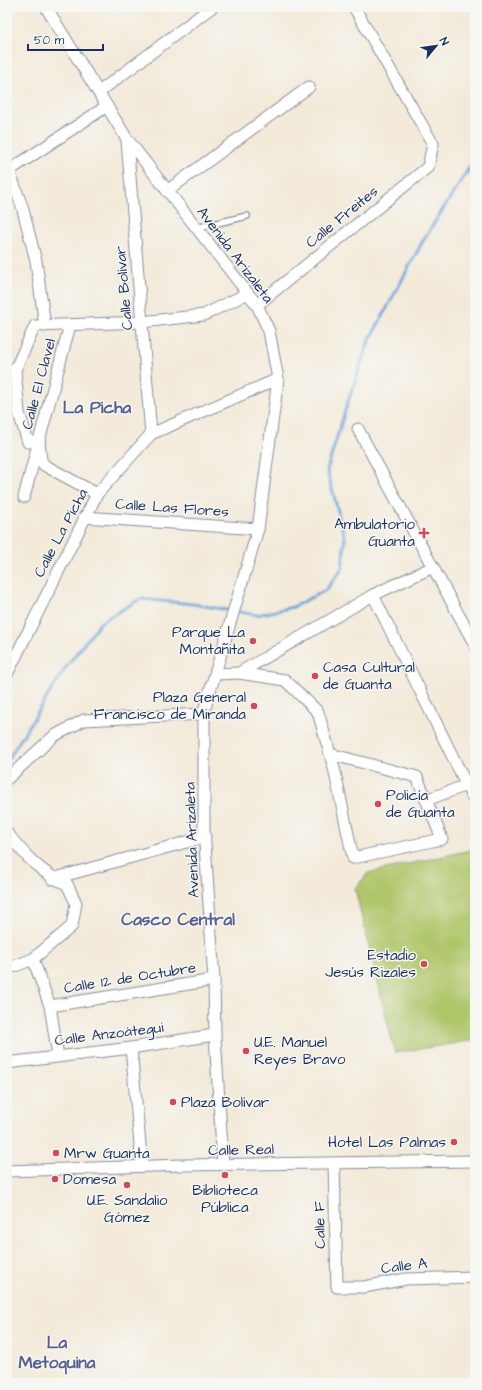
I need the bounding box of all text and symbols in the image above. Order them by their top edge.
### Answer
scale bar [28,26,103,52]
north arrow [416,26,456,66]
text: 50 m [34,32,65,49]
text: N [436,35,453,48]
street label: Calle Freites [301,181,383,253]
street label: Avenida Arizaleta [192,202,279,308]
street label: Calle Bolívar [110,245,138,331]
street label: Calle El Clavel [17,336,61,432]
district label: La Picha [63,396,132,420]
street label: Calle La Picha [29,485,93,581]
street label: Calle Las Flores [115,494,230,522]
place label: Ambulatorio Guanta [334,514,416,552]
marker: Ambulatorio Guanta [418,527,430,539]
place label: Parque La Montañita [172,622,245,660]
marker: Parque La Montañita [248,636,258,646]
place label: Casa Cultural de Guanta [323,657,415,695]
marker: Casa Cultural de Guanta [310,671,320,681]
place label: Plaza General Francisco de Miranda [94,687,246,725]
marker: Plaza General Francisco de Miranda [249,701,259,711]
street label: Avenida Arizaleta [179,781,205,898]
place label: Policía de Guanta [386,785,455,823]
marker: Policía de Guanta [373,799,383,809]
district label: Casco Central [121,908,235,932]
place label: Estadio Jesús Rizales [325,945,417,983]
street label: Calle 12 de Octubre [62,957,198,999]
marker: Estadio Jesús Rizales [419,959,429,969]
street label: Calle Anzoátegui [53,1017,165,1052]
place label: U.E. Manuel Reyes Bravo [254,1032,346,1071]
marker: U.E. Manuel Reyes Bravo [241,1046,251,1056]
place label: Plaza Bolívar [181,1092,269,1113]
marker: Plaza Bolívar [168,1097,178,1107]
place label: Hotel Las Palmas [328,1132,446,1153]
marker: Hotel Las Palmas [449,1137,459,1147]
street label: Calle Real [208,1139,274,1161]
place label: Mrw Guanta [64,1143,150,1164]
marker: Mrw Guanta [51,1148,61,1158]
place label: Domesa [63,1169,116,1190]
marker: Biblioteca Pública [220,1170,230,1180]
marker: Domesa [50,1174,60,1184]
marker: U.E. Sandalio Gómez [122,1180,132,1190]
place label: Biblioteca Pública [192,1180,258,1218]
place label: U.E. Sandalio Gómez [87,1190,168,1228]
street label: Calle F [309,1200,331,1249]
street label: Calle A [380,1253,429,1279]
district label: La Metoquina [19,1331,96,1375]

